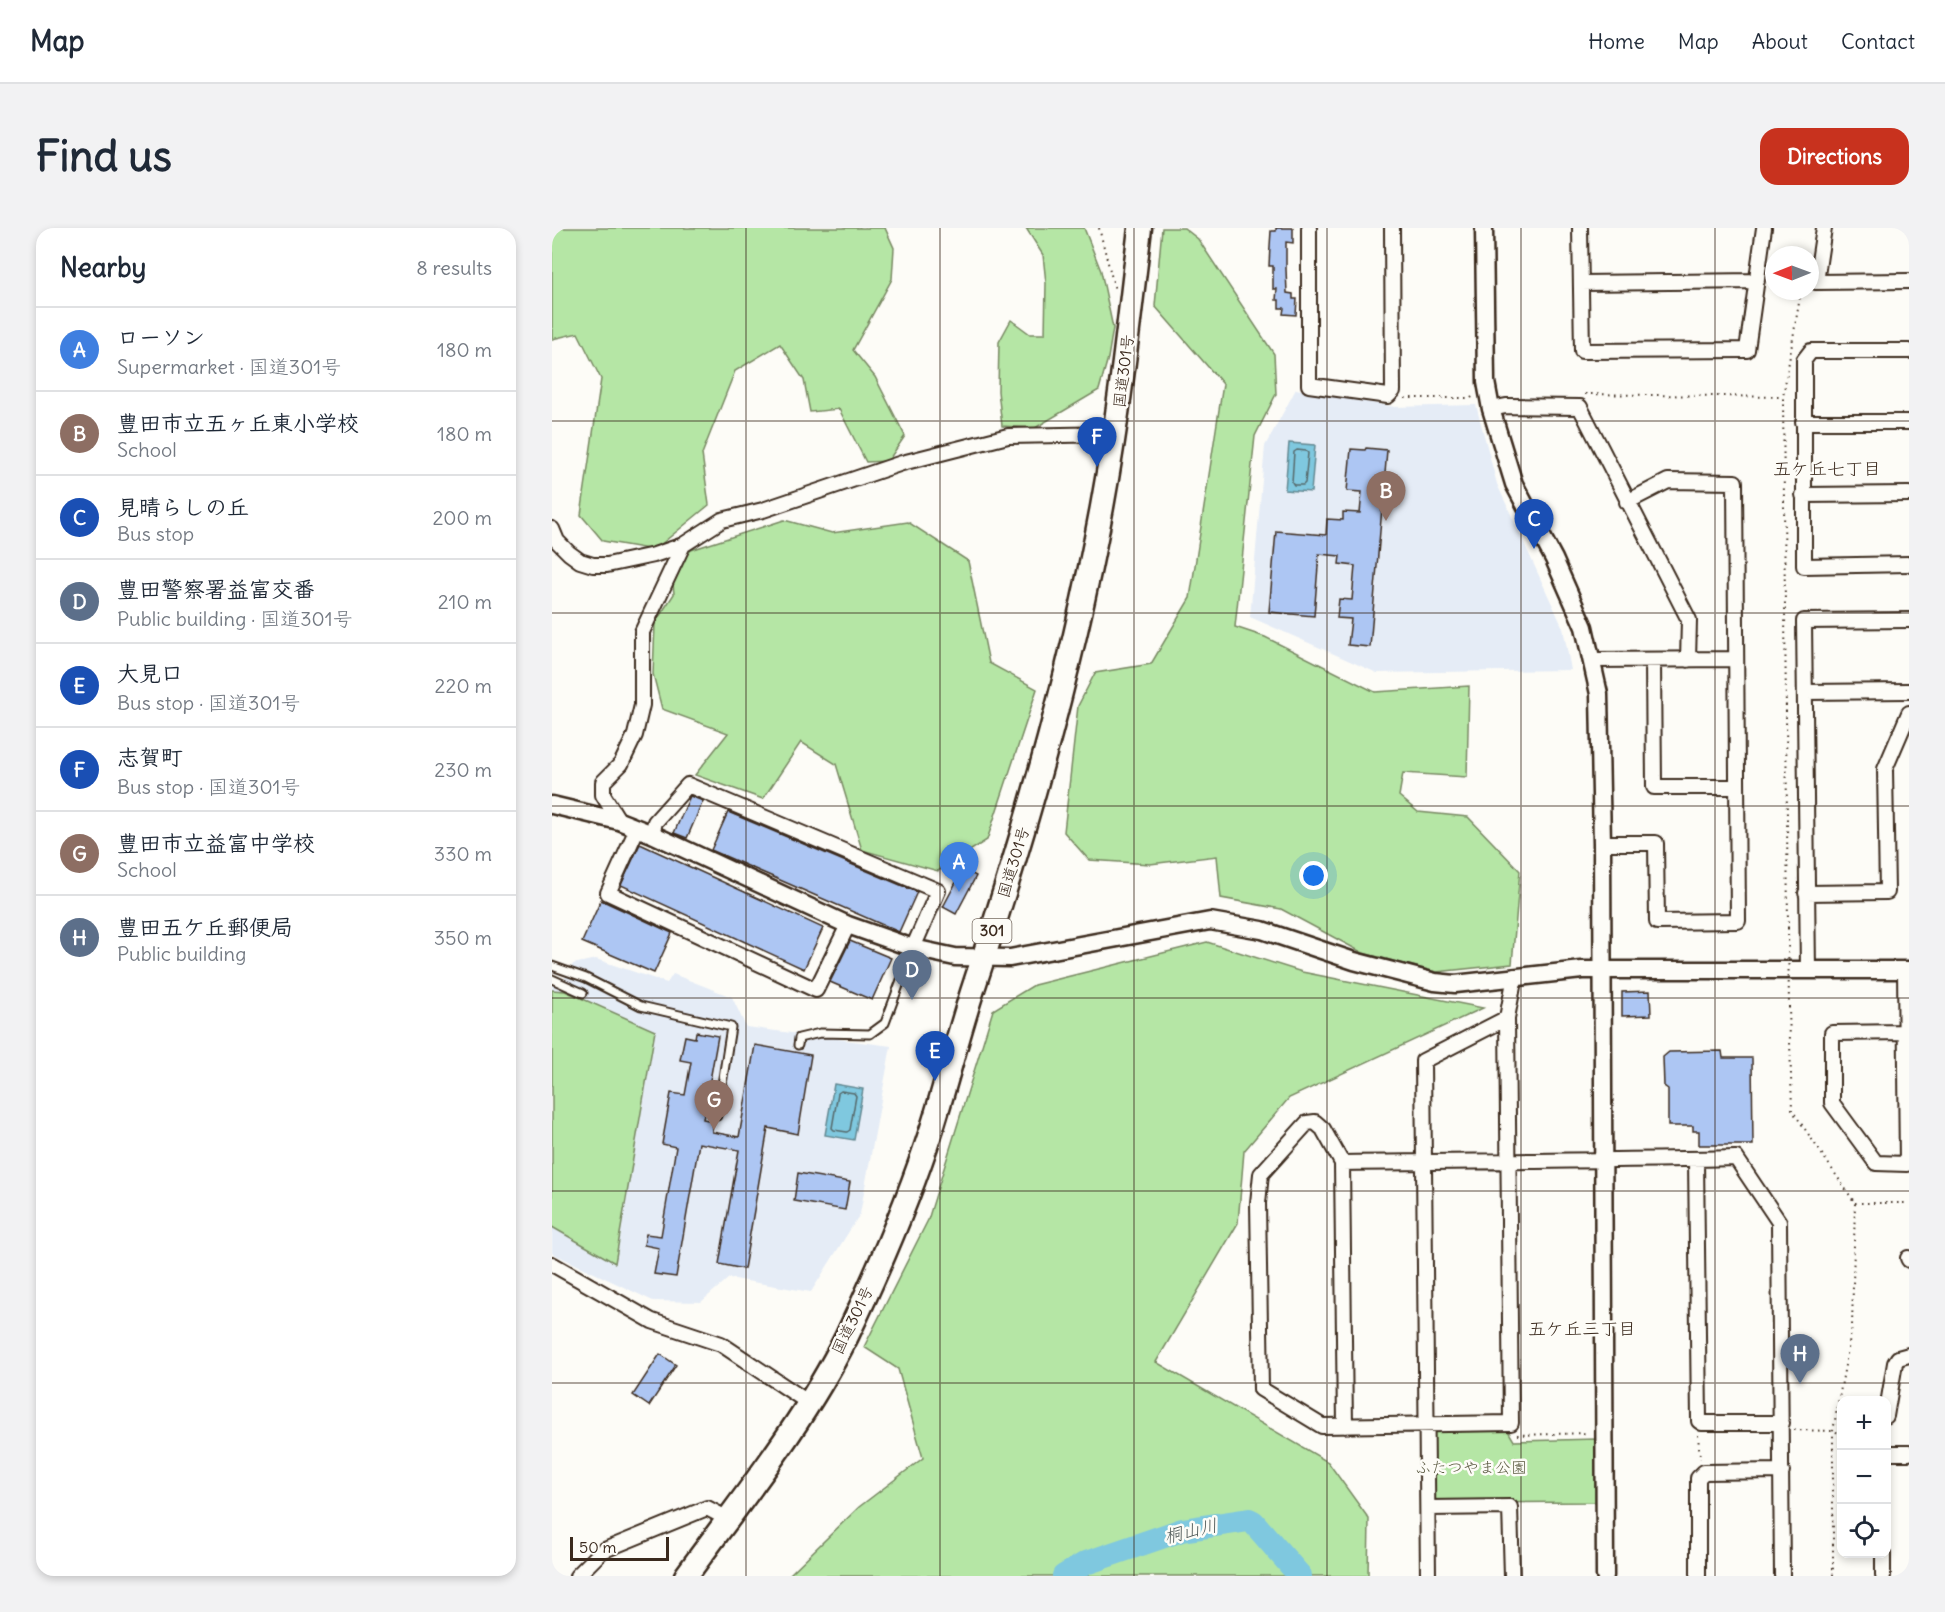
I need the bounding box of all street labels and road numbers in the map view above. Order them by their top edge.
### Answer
street label: 国道301号 [1109,333,1137,409]
street label: 国道301号 [993,824,1033,900]
road number: 301 [972,919,1012,943]
street label: 国道301号 [827,1282,877,1358]

